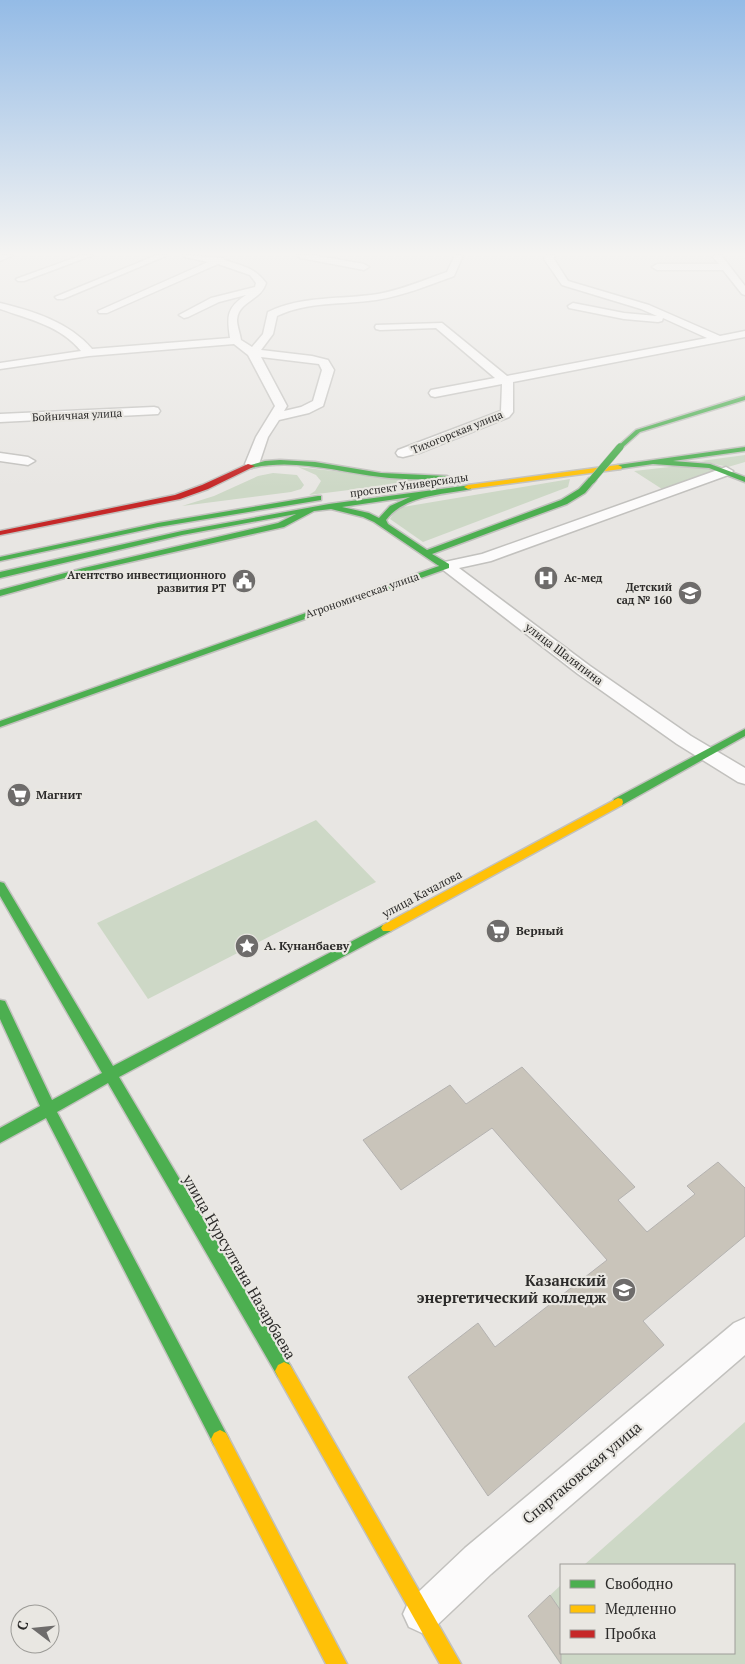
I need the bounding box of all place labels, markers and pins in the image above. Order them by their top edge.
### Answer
hospital icon: Ас-мед [533,565,559,591]
place label: Агентство инвестиционного развития РТ [67,568,227,595]
public building icon: Агентство инвестиционного развития РТ [231,568,257,594]
place label: Ас-мед [564,571,603,585]
place label: Детский сад № 160 [616,580,673,607]
school or university icon: Детский сад № 160 [677,580,703,606]
supermarket icon: Магнит [6,782,32,808]
place label: Магнит [36,787,82,802]
supermarket icon: Верный [485,918,511,944]
place label: Верный [516,923,564,938]
place icon: А. Кунанбаеву [234,933,260,959]
place label: А. Кунанбаеву [264,938,350,953]
place label: Казанский энергетический колледж [417,1270,607,1307]
school or university icon: Казанский энергетический колледж [611,1277,637,1303]

